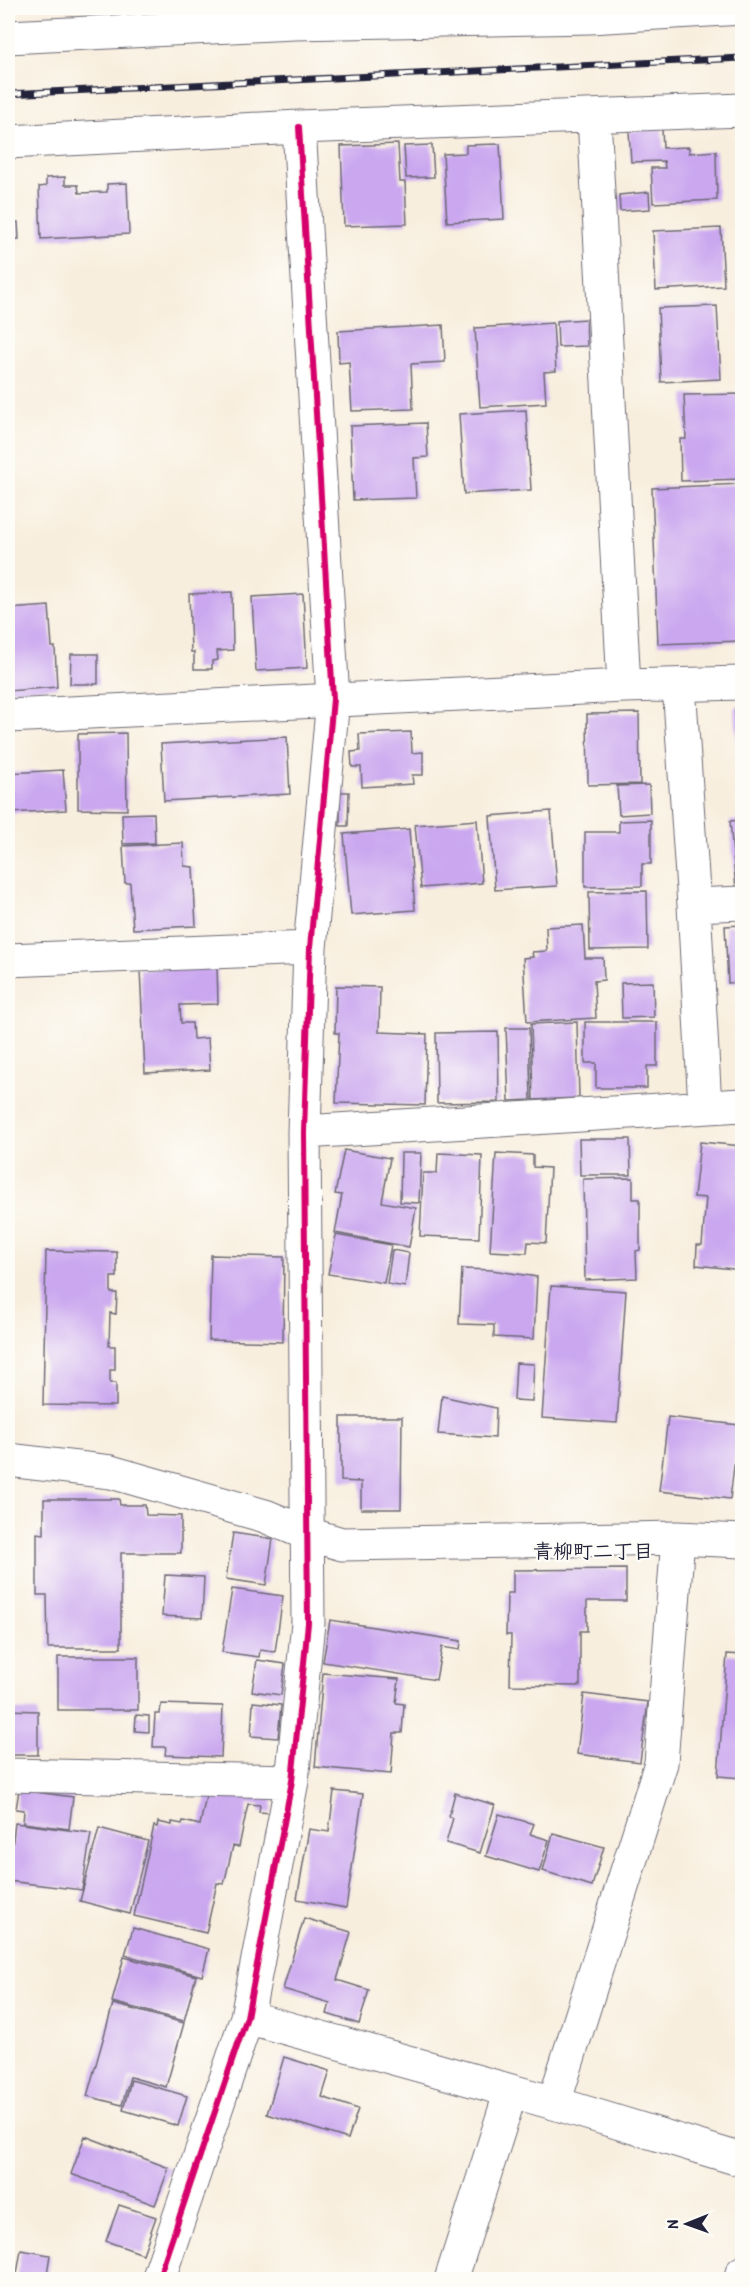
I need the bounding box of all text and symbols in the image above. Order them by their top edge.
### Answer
district label: 青柳町二丁目 [533,1537,653,1564]
north arrow [657,2194,717,2254]
text: N [661,2219,683,2229]

